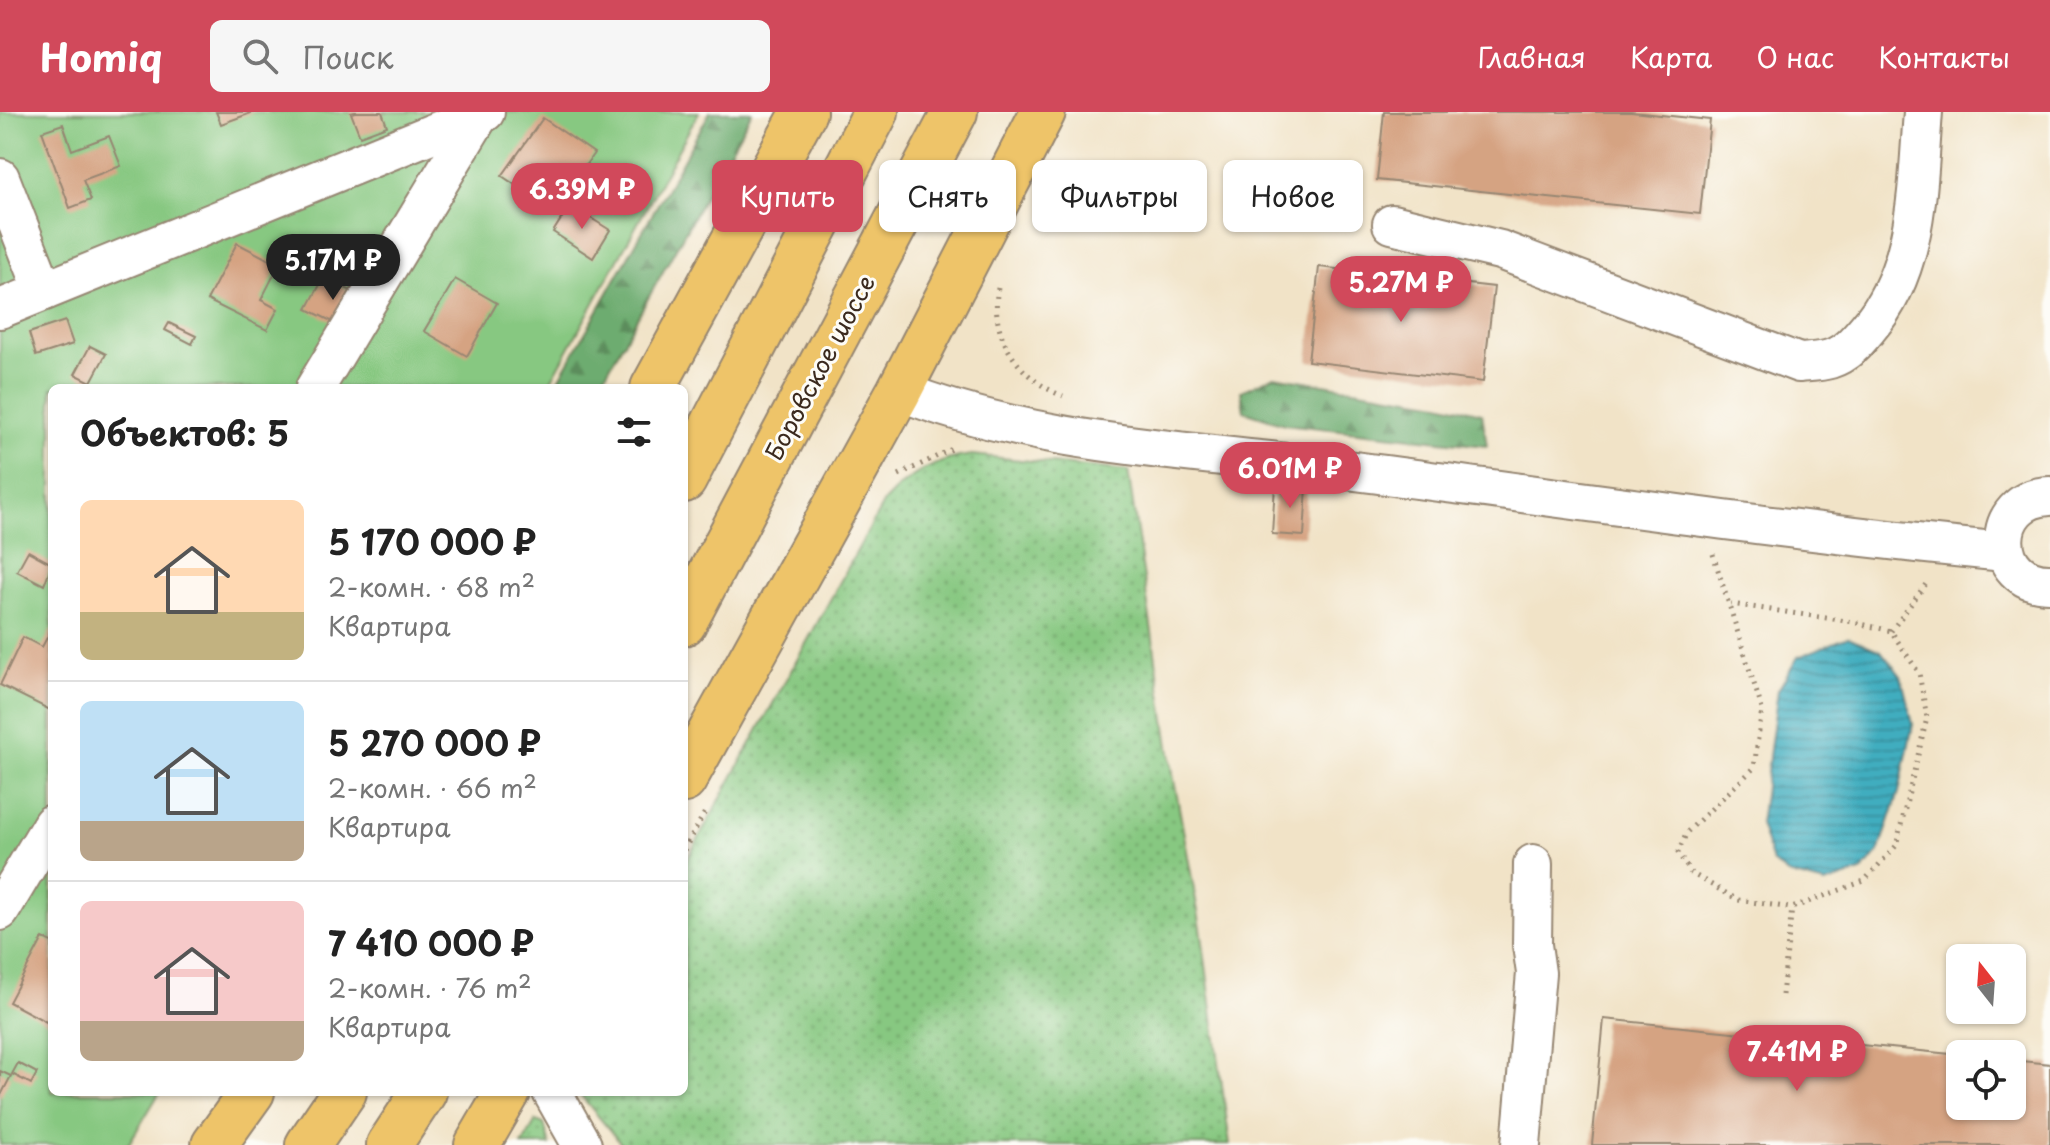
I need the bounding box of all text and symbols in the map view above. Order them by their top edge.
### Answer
search box [210,20,770,92]
text: Homiq [40,28,162,85]
icon: search [238,34,282,78]
text: Поиск [302,34,394,79]
text: Главная [1478,35,1586,78]
text: Карта [1630,35,1712,78]
text: О нас [1756,35,1834,78]
text: Контакты [1878,35,2010,78]
chip: Купить [712,160,863,232]
chip: Снять [879,160,1016,232]
chip: Фильтры [1032,160,1207,232]
chip: Новое [1223,160,1363,232]
pin: 6.39M ₽ [508,163,656,231]
text: 6.39M ₽ [529,169,635,208]
pin: 5.17M ₽ [259,234,407,302]
text: 5.17M ₽ [284,240,382,279]
pin: 5.27M ₽ [1327,256,1475,324]
text: 5.27M ₽ [1348,262,1454,301]
street label: Боровское шоссе [755,268,883,466]
text: Объектов: 5 [80,406,289,458]
icon: filters [612,410,656,454]
pin: 6.01M ₽ [1216,442,1364,510]
text: 6.01M ₽ [1238,448,1342,487]
text: 5 170 000 ₽ [328,515,536,567]
icon: home [144,532,240,628]
text: 2-комн. · 68 m² [328,567,535,606]
text: Квартира [328,606,451,645]
text: 5 270 000 ₽ [328,716,541,768]
icon: home [144,733,240,829]
text: 2-комн. · 66 m² [328,768,537,807]
text: Квартира [328,807,451,846]
text: 7 410 000 ₽ [328,916,534,968]
icon: home [144,933,240,1029]
north arrow [1946,944,2026,1024]
map controls [1946,944,2026,1120]
text: 2-комн. · 76 m² [328,968,532,1007]
text: Квартира [328,1007,451,1046]
pin: 7.41M ₽ [1723,1025,1871,1093]
text: 7.41M ₽ [1747,1031,1847,1070]
button: locate [1946,1040,2026,1120]

